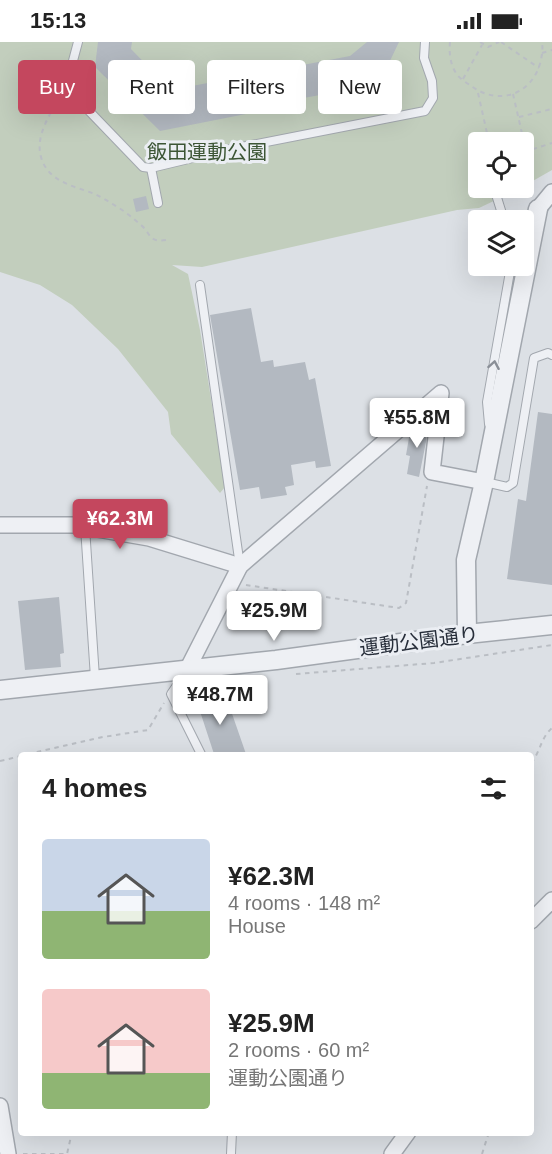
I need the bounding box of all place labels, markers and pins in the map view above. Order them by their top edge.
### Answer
pin: ¥55.8M [368,398,466,449]
pin: ¥62.3M [71,499,169,550]
pin: ¥25.9M [225,591,323,642]
pin: ¥48.7M [171,675,269,726]

